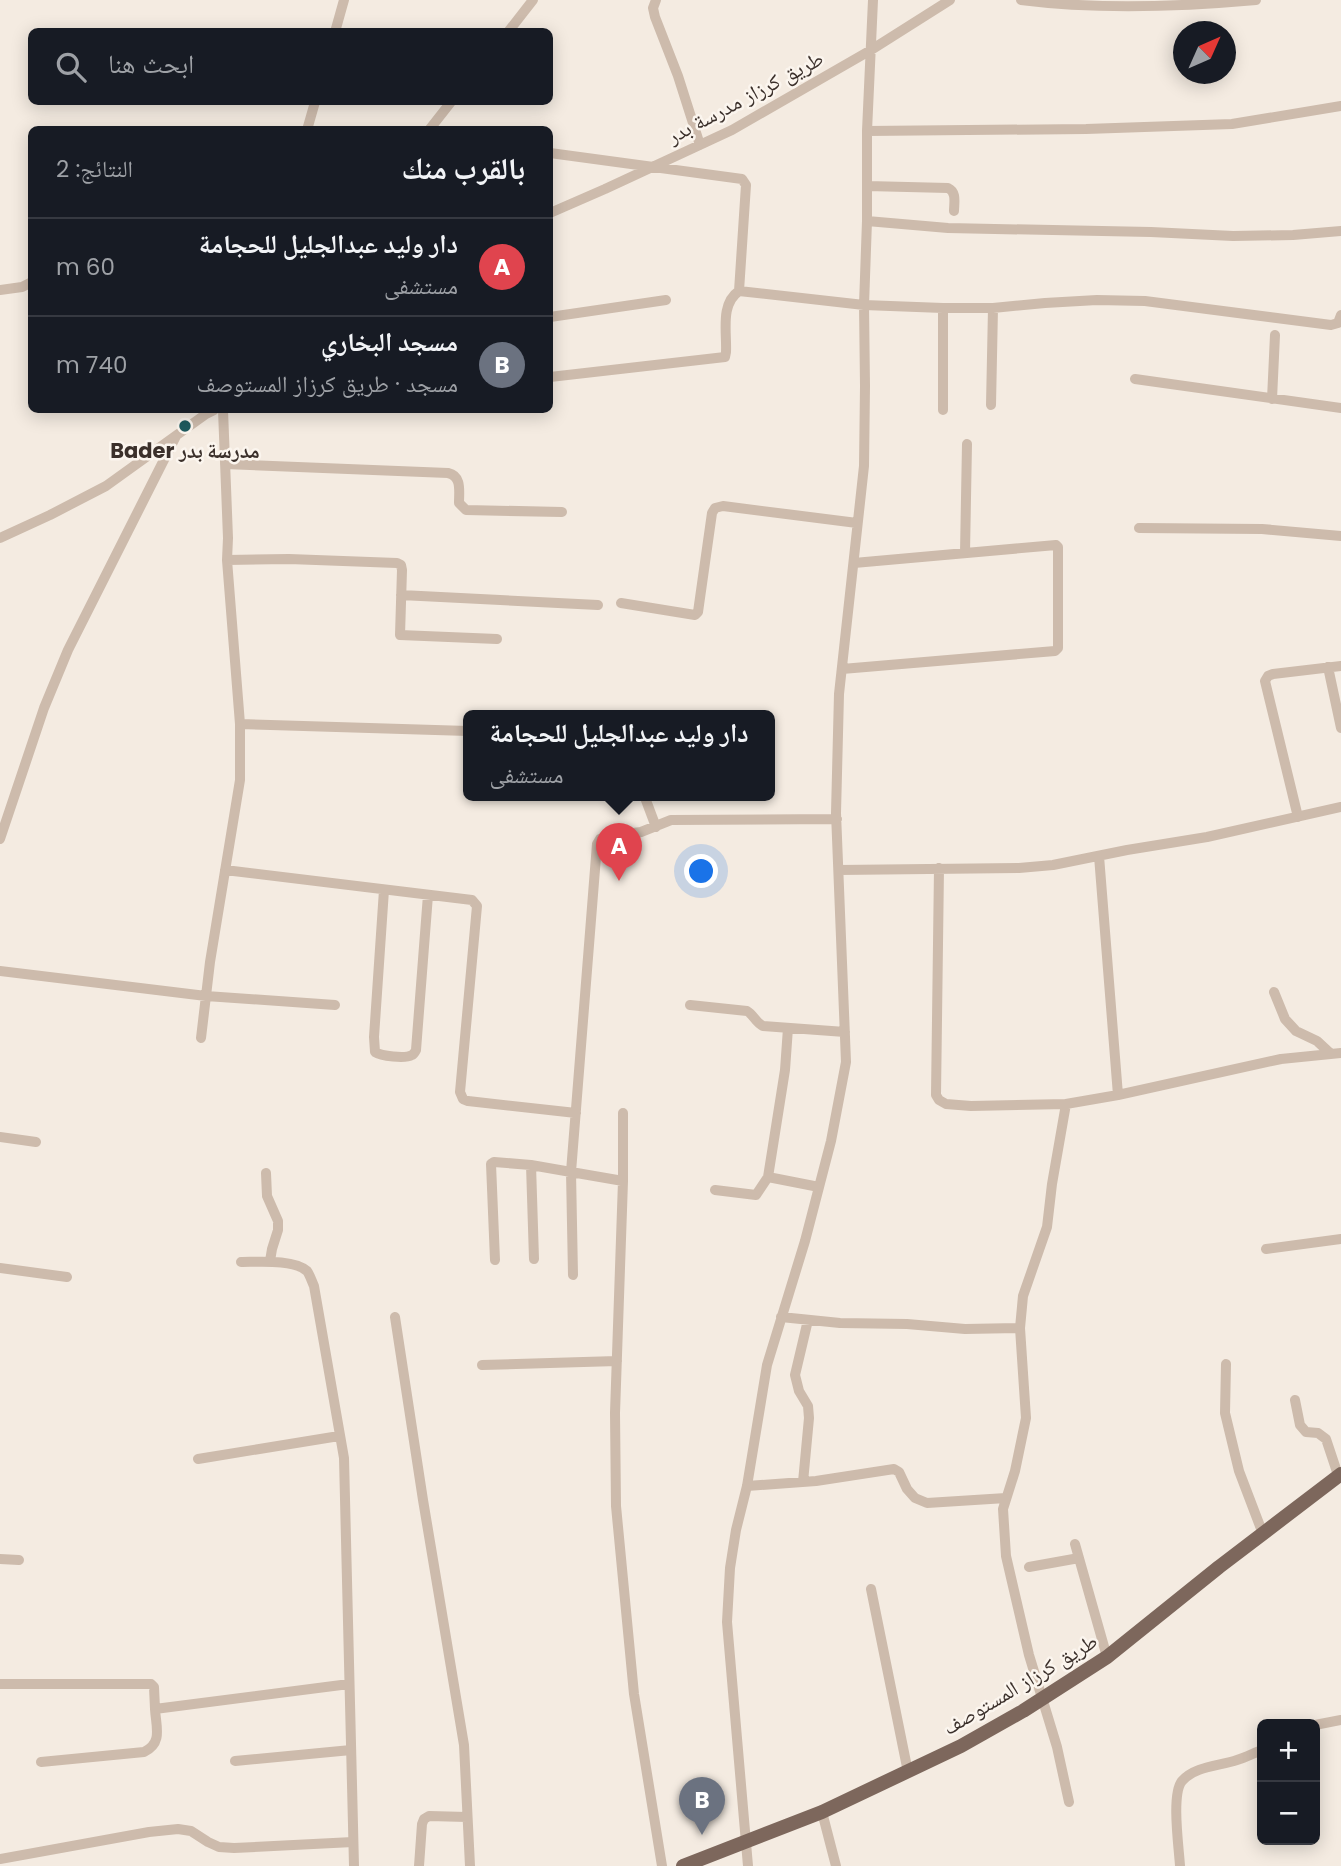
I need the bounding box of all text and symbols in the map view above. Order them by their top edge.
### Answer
north arrow [1173,21,1236,84]
search box [28,28,553,105]
street label: طريق كرزاز مدرسة بدر [661,44,828,151]
text: ابحث هنا [108,46,194,82]
icon: search [52,48,90,86]
text: بالقرب منك [402,147,525,190]
text: النتائج: 2 [56,153,133,185]
text: دار وليد عبدالجليل للحجامة [199,226,458,262]
text: 60 m [56,251,115,283]
text: A [494,251,510,283]
text: مستشفى [384,270,458,302]
text: مسجد البخاري [321,324,458,360]
text: 740 m [56,349,127,381]
text: B [494,349,510,381]
text: مسجد · طريق كرزاز المستوصف [196,368,458,400]
marker: Bader مدرسة بدر [177,418,193,434]
place label: Bader مدرسة بدر [110,436,260,465]
popup [463,710,775,801]
text: دار وليد عبدالجليل للحجامة [489,715,749,751]
text: مستشفى [489,759,563,791]
pin: A [596,823,642,881]
your location [684,854,718,888]
street label: طريق كرزاز المستوصف [937,1626,1103,1742]
map controls [1257,1719,1320,1845]
button: + [1257,1719,1320,1782]
pin: B [679,1777,725,1835]
button: − [1257,1782,1320,1845]

